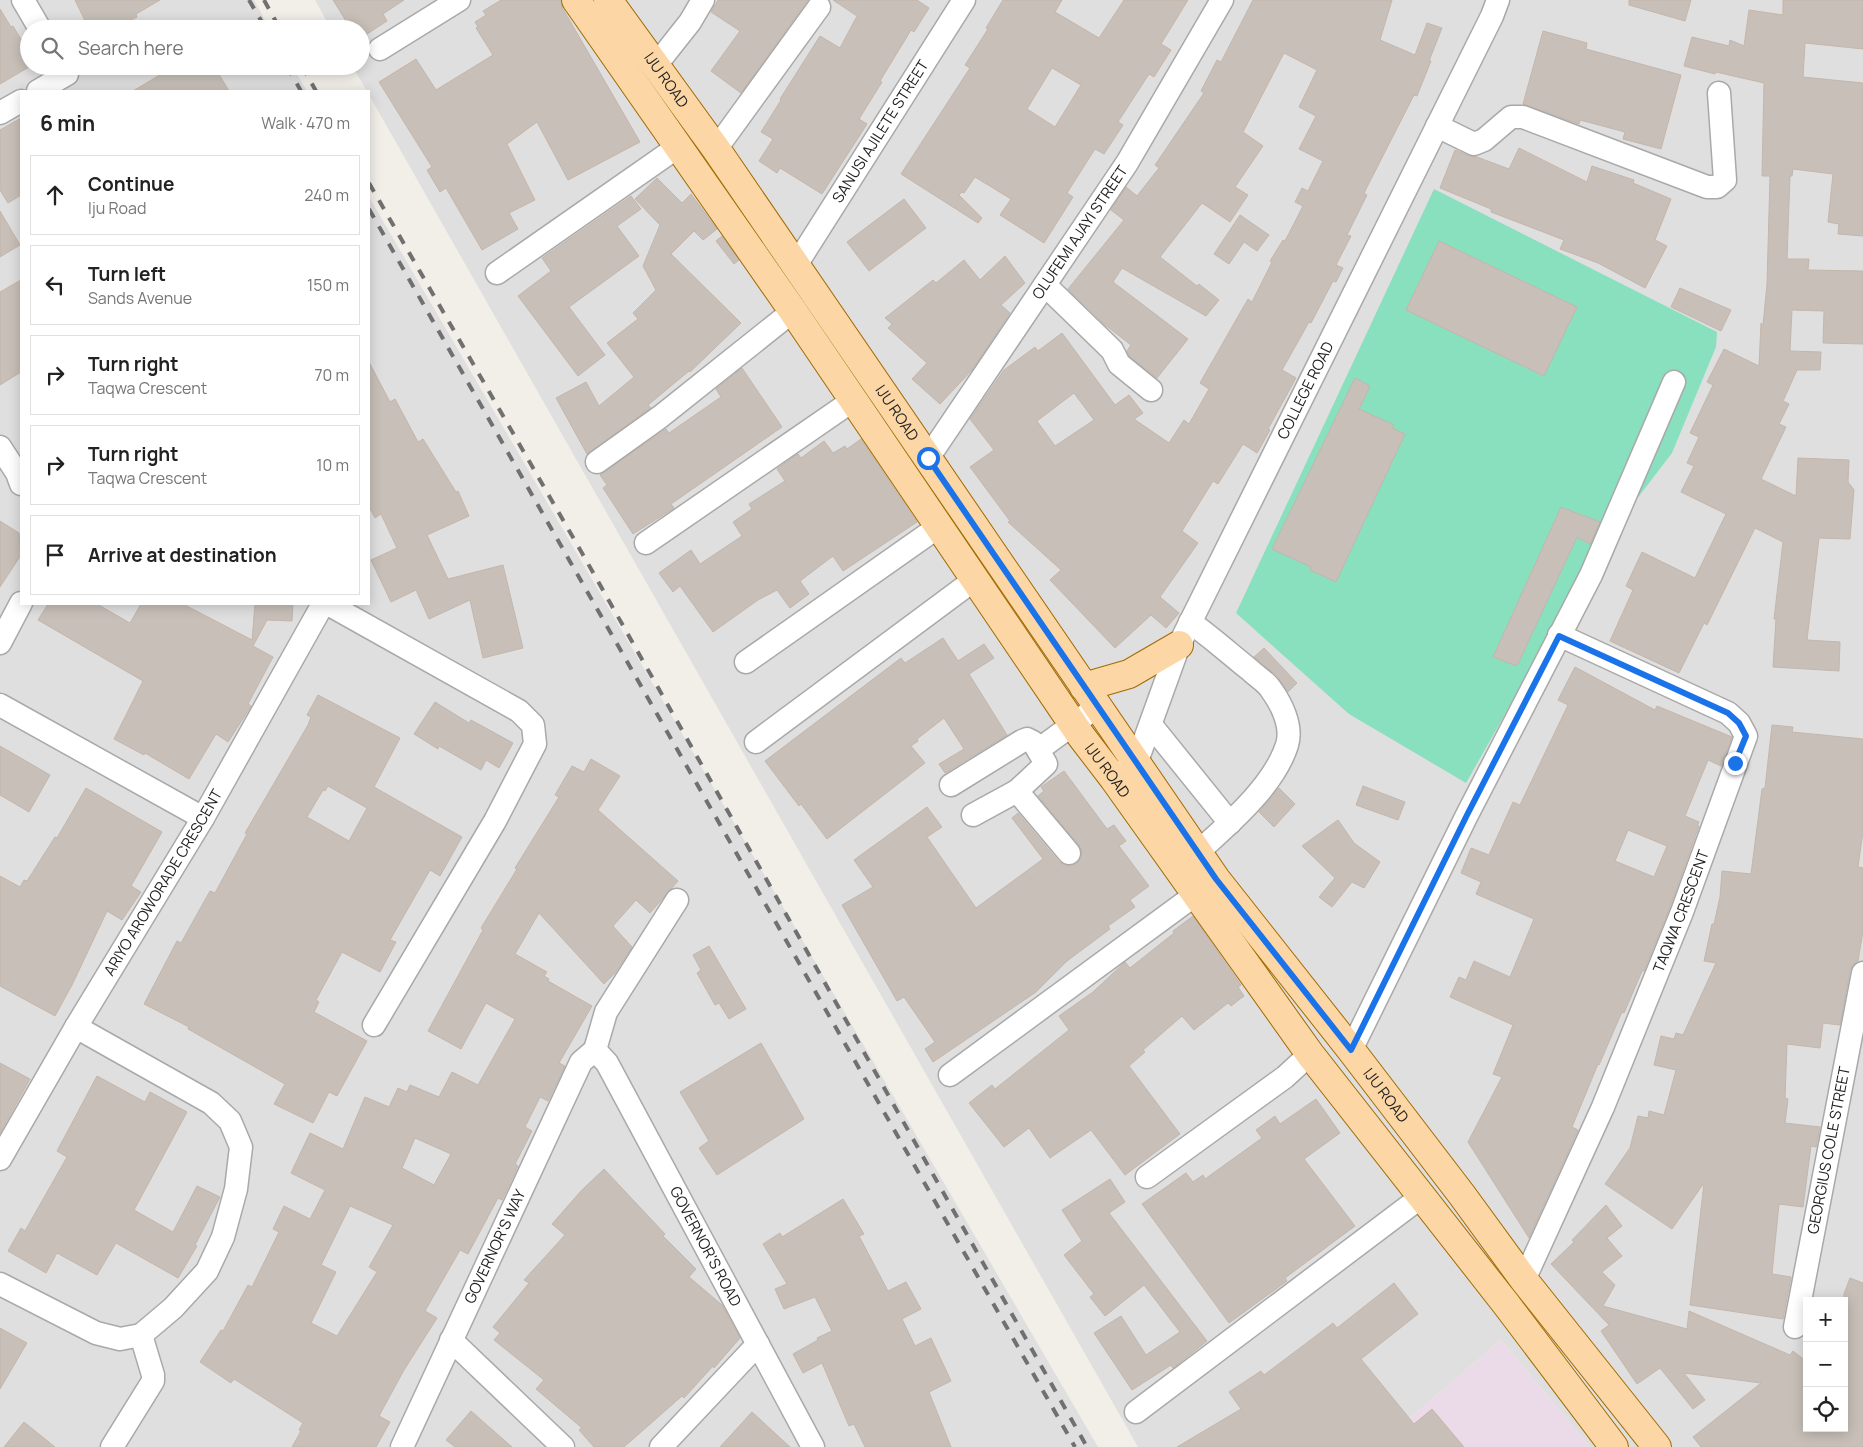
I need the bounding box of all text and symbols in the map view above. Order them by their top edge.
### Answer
search box [20,20,370,75]
icon: search [38,34,66,62]
text: Search here [78,35,184,61]
street label: IJU ROAD [639,48,694,112]
street label: SANUSI AJILETE STREET [827,56,933,207]
text: 6 min [40,109,95,137]
text: Walk · 470 m [261,112,350,134]
street label: OLUFEMI AJAYI STREET [1027,161,1132,303]
text: Continue [88,171,174,197]
icon: ahead [41,181,69,209]
text: 240 m [304,184,349,206]
text: Iju Road [88,197,146,219]
text: Turn left [88,261,166,287]
icon: left [41,271,69,299]
text: 150 m [307,274,349,296]
text: Sands Avenue [88,287,192,309]
street label: COLLEGE ROAD [1272,338,1338,443]
text: Turn right [88,351,178,377]
icon: right [41,361,69,389]
text: 70 m [314,364,349,386]
text: Taqwa Crescent [88,377,207,399]
street label: IJU ROAD [871,381,924,445]
text: Turn right [88,441,178,467]
route start [917,447,940,470]
icon: right [41,451,69,479]
text: 10 m [316,454,349,476]
text: Taqwa Crescent [88,467,207,489]
icon: arrive [41,541,69,569]
text: Arrive at destination [88,542,277,568]
street label: IJU ROAD [1080,738,1135,802]
route end [1724,752,1747,775]
street label: ARIYO AROWORADE CRESCENT [99,785,227,980]
street label: TAQWA CRESCENT [1648,847,1714,976]
street label: IJU ROAD [1359,1064,1414,1127]
street label: GEORGIUS COLE STREET [1802,1065,1855,1236]
street label: GOVERNOR'S ROAD [665,1183,747,1310]
street label: GOVERNOR'S WAY [459,1185,531,1307]
map controls [1803,1297,1848,1432]
button: + [1803,1297,1848,1342]
button: − [1803,1342,1848,1387]
button: locate [1803,1387,1848,1432]

